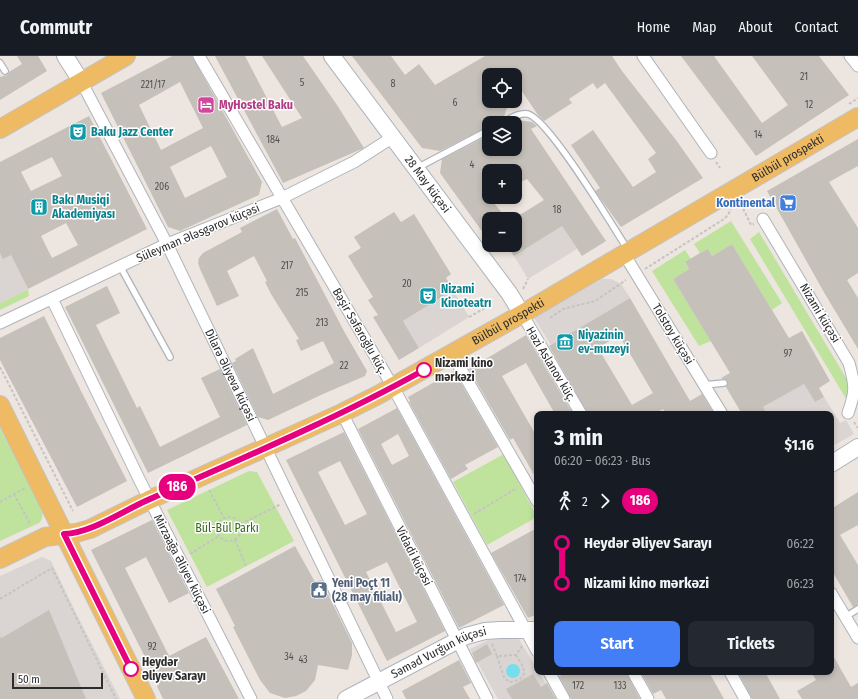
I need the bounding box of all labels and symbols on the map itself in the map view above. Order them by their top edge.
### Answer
house number: 21 [800,71,808,83]
house number: 5 [300,77,305,89]
house number: 8 [391,78,396,90]
house number: 221/17 [141,79,165,91]
hotel icon: MyHostel Baku [196,95,216,115]
house number: 6 [453,97,458,109]
place label: MyHostel Baku [219,98,293,112]
house number: 12 [805,99,814,111]
theatre icon: Baku Jazz Center [68,122,88,142]
place label: Baku Jazz Center [91,125,174,139]
house number: 14 [754,129,763,141]
street label: Bülbül prospekti [749,132,826,185]
house number: 184 [266,134,280,146]
street label: 28 May küçəsi [402,153,454,215]
house number: 4 [470,159,475,171]
house number: 206 [155,181,169,193]
place label: Bakı Musiqi Akademiyası [51,193,115,221]
supermarket icon: Kontinental [778,193,798,213]
place label: Kontinental [716,196,776,210]
building icon: Bakı Musiqi Akademiyası [29,197,49,217]
street label: Süleyman Ələsgərov küçəsi [134,201,262,265]
house number: 18 [553,204,561,216]
house number: 217 [281,260,293,272]
house number: 20 [402,278,412,290]
street label: Nizami küçəsi [797,281,843,345]
place label: Nizami Kinoteatrı [441,282,491,310]
street label: Bəşir Səfəroğlu küç. [330,286,391,377]
theatre icon: Nizami Kinoteatrı [418,286,438,306]
house number: 215 [296,287,309,299]
street label: Bülbül prospekti [469,295,547,348]
street label: Tolstoy küçəsi [649,301,697,367]
house number: 213 [316,317,329,329]
street label: Həzi Aslanov küç. [523,324,579,404]
street label: Dilarə Əliyeva küçəsi [202,327,259,424]
place label: Niyazinin ev-muzeyi [578,328,629,356]
museum icon: Niyazinin ev-muzeyi [555,332,575,352]
house number: 97 [784,348,792,360]
place label: Nizami kino mərkəzi [435,356,493,384]
house number: 22 [340,360,349,372]
marker: Nizami kino mərkəzi [416,362,432,378]
line badge: 186 [154,474,200,500]
street label: Mirzəağa Əliyev küçəsi [151,512,213,616]
park label: Bül-Bül Parkı [195,521,259,535]
street label: Vidadi küçəsi [393,524,435,588]
house number: 174 [514,573,526,585]
place label: Yeni Poçt 11 (28 may filialı) [331,576,402,604]
public building icon: Yeni Poçt 11 (28 may filialı) [309,580,329,600]
street label: Səməd Vurğun küçəsi [389,624,488,681]
house number: 92 [147,641,157,653]
house number: 34 [284,651,294,663]
house number: 43 [298,654,308,666]
place label: Heydər Əliyev Sarayı [142,655,206,683]
marker: Heydər Əliyev Sarayı [123,661,139,677]
scale bar [12,671,103,690]
house number: 172 [572,680,585,692]
house number: 133 [614,680,627,692]

